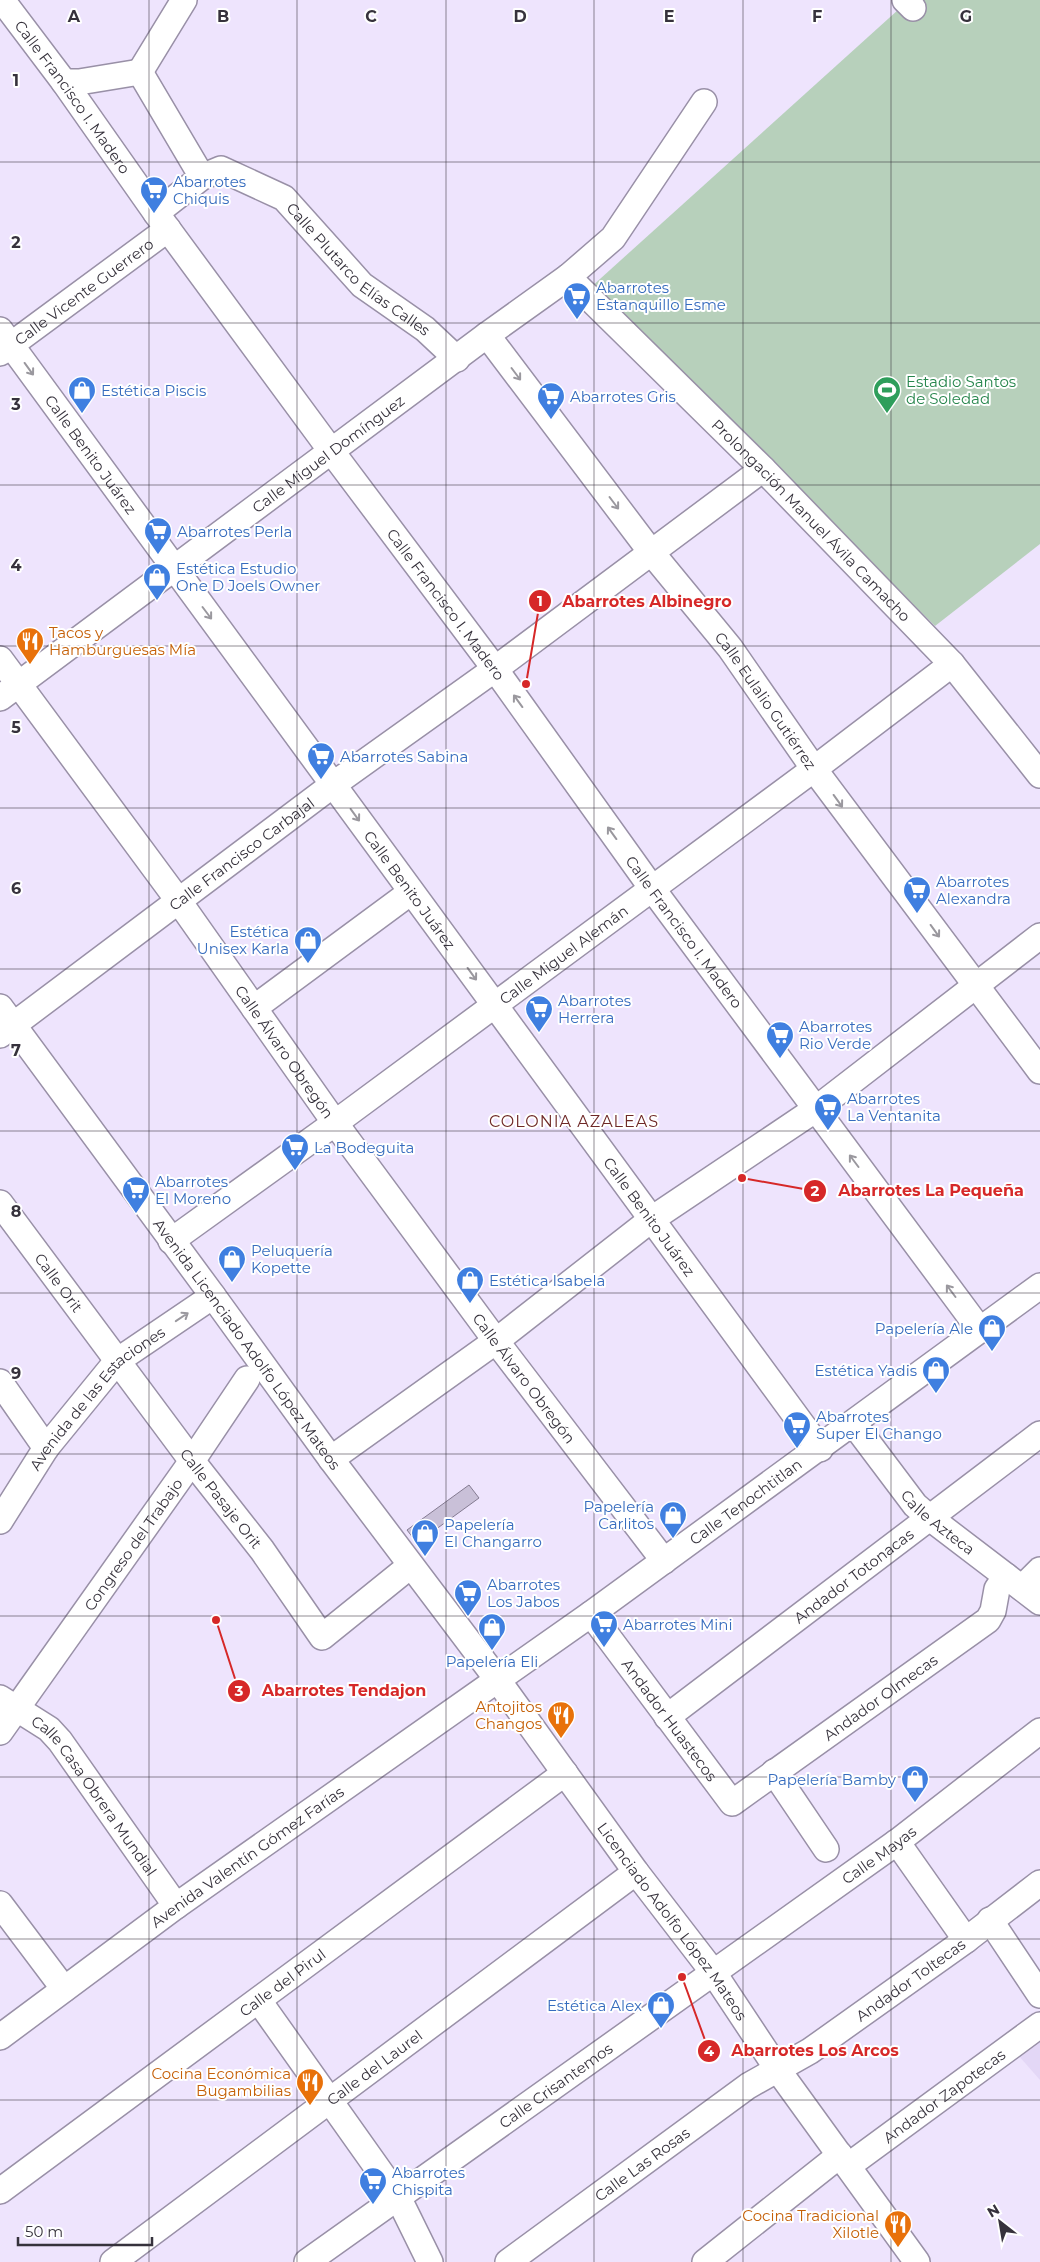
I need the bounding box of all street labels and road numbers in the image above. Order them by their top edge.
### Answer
street label: Calle Francisco I. Madero [11,16,135,177]
street label: Calle Plutarco Elías Calles [283,198,435,339]
street label: Calle Vicente Guerrero [11,234,157,349]
street label: Calle Miguel Domínguez [248,390,408,517]
street label: Calle Benito Juárez [41,391,141,518]
street label: Prolongación Manuel Ávila Camacho [708,415,915,625]
street label: Calle Francisco I. Madero [383,525,509,684]
street label: Calle Eulalio Gutiérrez [711,628,821,773]
street label: Calle Francisco Carbajal [165,793,318,914]
street label: Calle Benito Juárez [360,826,460,953]
street label: Calle Francisco I. Madero [622,852,747,1012]
street label: Calle Miguel Alemán [495,901,631,1008]
street label: Calle Álvaro Obregón [231,981,338,1122]
street label: Calle Benito Juárez [600,1153,700,1280]
street label: Avenida Licenciado Adolfo López Mateos [150,1215,345,1473]
street label: Calle Orit [31,1249,87,1316]
street label: Calle Álvaro Obregón [469,1309,580,1447]
street label: Avenida de las Estaciones [25,1322,168,1474]
street label: Calle Pasaje Orit [176,1445,266,1552]
street label: Calle Tenochtitlan [685,1454,805,1549]
street label: Congreso del Trabajo [80,1474,186,1614]
street label: Calle Azteca [897,1486,979,1559]
street label: Andador Totonacas [790,1524,917,1627]
street label: Andador Olmecas [819,1650,941,1744]
street label: Andador Huastecos [618,1655,722,1785]
street label: Calle Casa Obrera Mundial [28,1711,161,1879]
street label: Avenida Valentín Gómez Farías [147,1782,347,1931]
street label: Licenciado Adolfo López Mateos [594,1818,752,2024]
street label: Calle Mayas [838,1821,920,1888]
street label: Andador Toltecas [852,1934,969,2025]
street label: Calle del Pirul [235,1944,329,2020]
street label: Calle del Laurel [323,2025,426,2109]
street label: Calle Crisantemos [495,2038,616,2132]
street label: Andador Zapotecas [879,2044,1009,2147]
street label: Calle Las Rosas [591,2123,693,2205]

